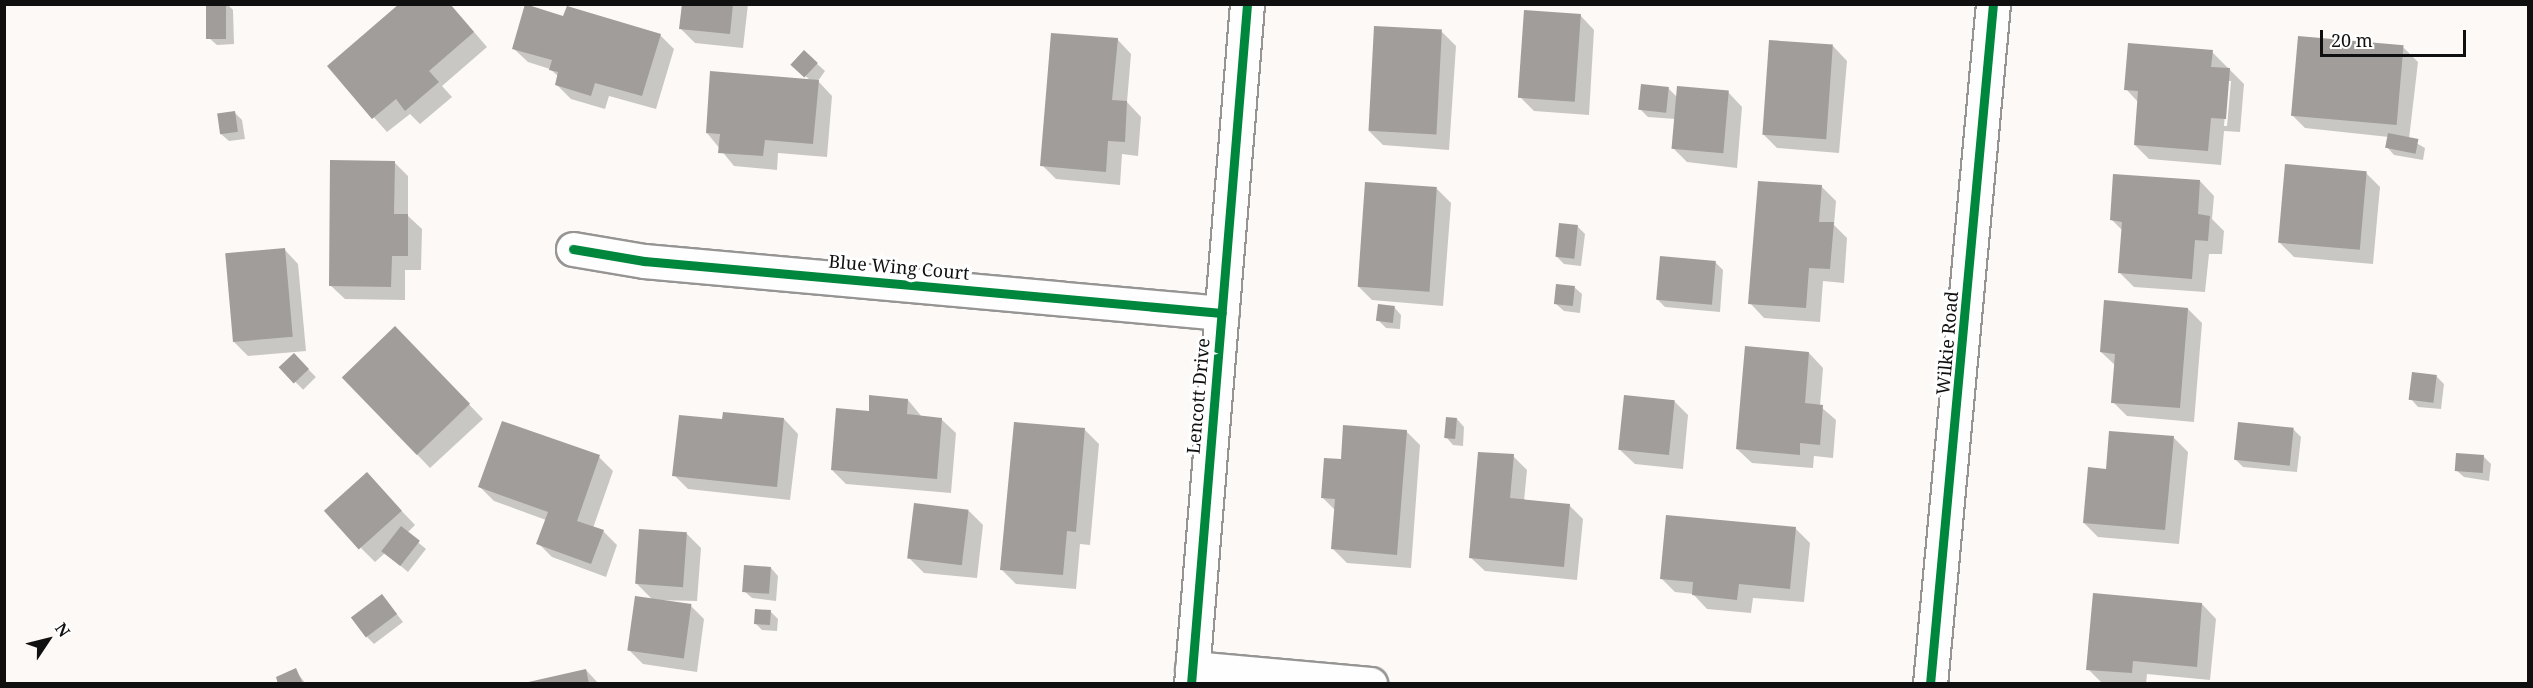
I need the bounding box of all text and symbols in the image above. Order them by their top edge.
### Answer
scale bar [2323,18,2468,56]
text: 20 m [2331,28,2373,52]
street label: Blue Wing Court [828,250,970,284]
street label: Wilkie Road [1932,290,1962,396]
street label: Lencott Drive [1182,337,1214,455]
north arrow [18,610,78,670]
text: N [50,618,75,641]

